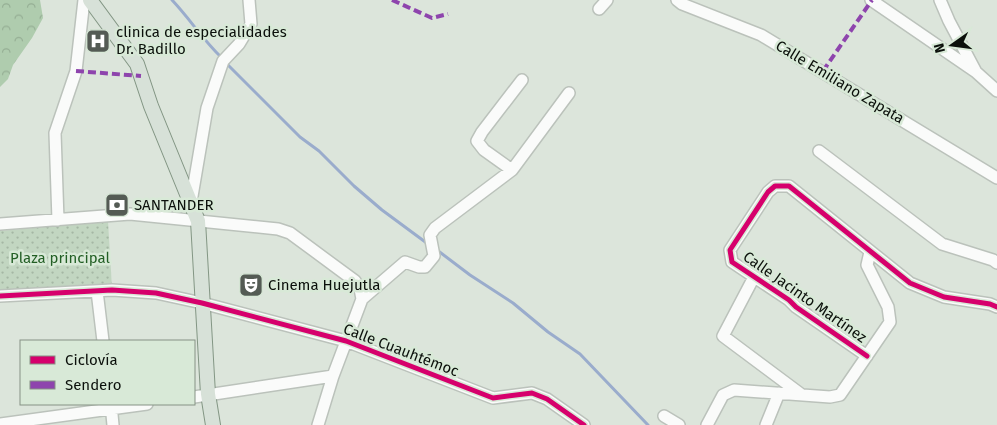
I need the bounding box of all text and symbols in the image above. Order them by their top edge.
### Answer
north arrow [927,20,977,70]
place label: clinica de especialidades Dr. Badillo [116,23,287,58]
hospital icon: clinica de especialidades Dr. Badillo [85,28,111,54]
street label: Calle Emiliano Zapata [773,37,907,127]
text: N [930,41,949,55]
bank icon: SANTANDER [104,192,130,218]
place label: SANTANDER [134,196,214,214]
street label: Calle Jacinto Martínez [740,248,871,347]
park label: Plaza principal [10,249,111,267]
theatre icon: Cinema Huejutla [238,272,264,298]
place label: Cinema Huejutla [268,276,380,294]
street label: Calle Cuauhtémoc [341,320,461,380]
legend [20,340,195,405]
text: Ciclovía [65,351,118,369]
text: Sendero [65,376,121,394]

